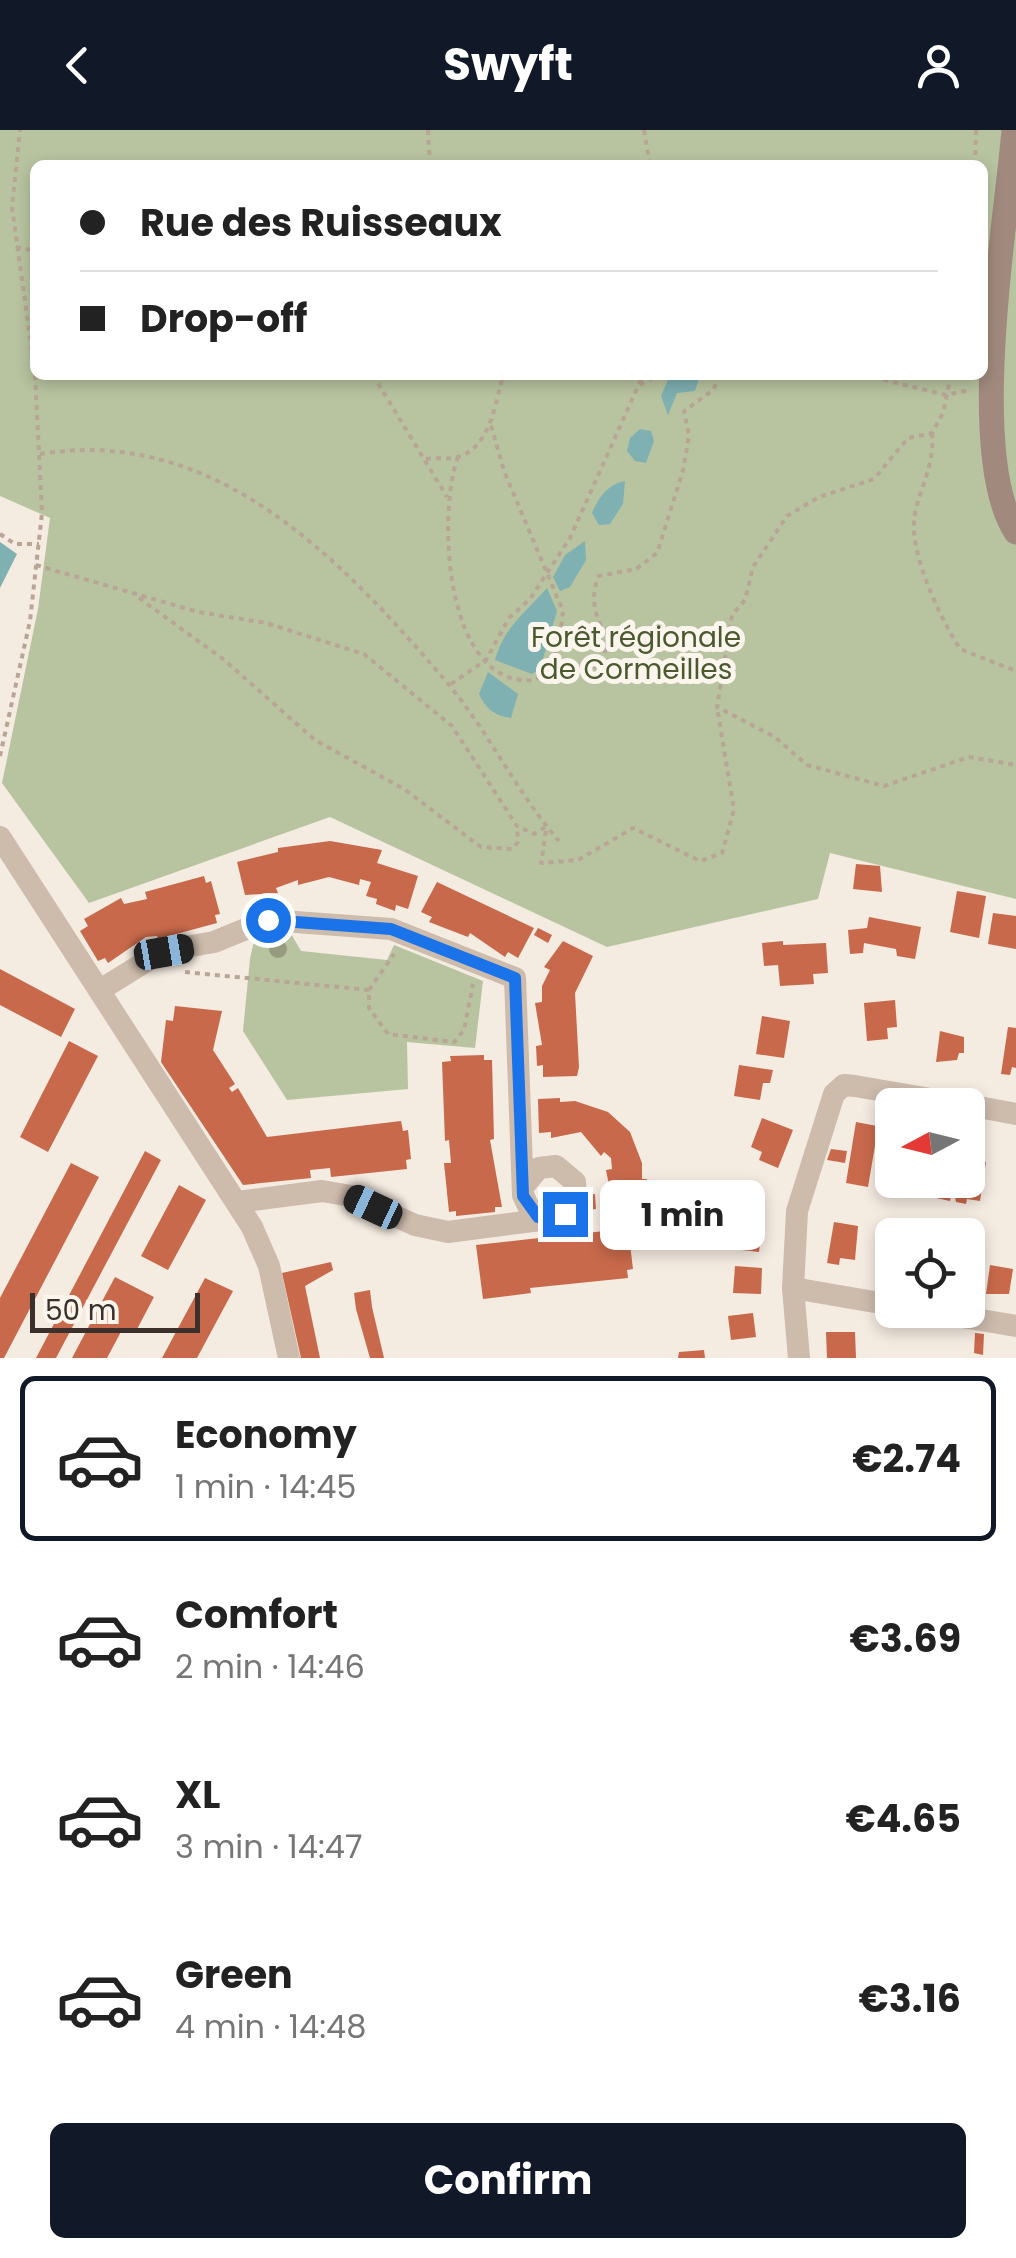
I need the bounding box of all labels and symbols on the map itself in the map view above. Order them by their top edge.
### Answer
park label: Forêt régionale de Cormeilles [531,618,741,689]
route start [246,898,291,943]
car [132,932,196,972]
north arrow [875,1088,985,1198]
callout: 1 min [600,1179,765,1249]
car [339,1181,407,1233]
route end [543,1192,588,1237]
scale bar [30,1288,200,1332]

